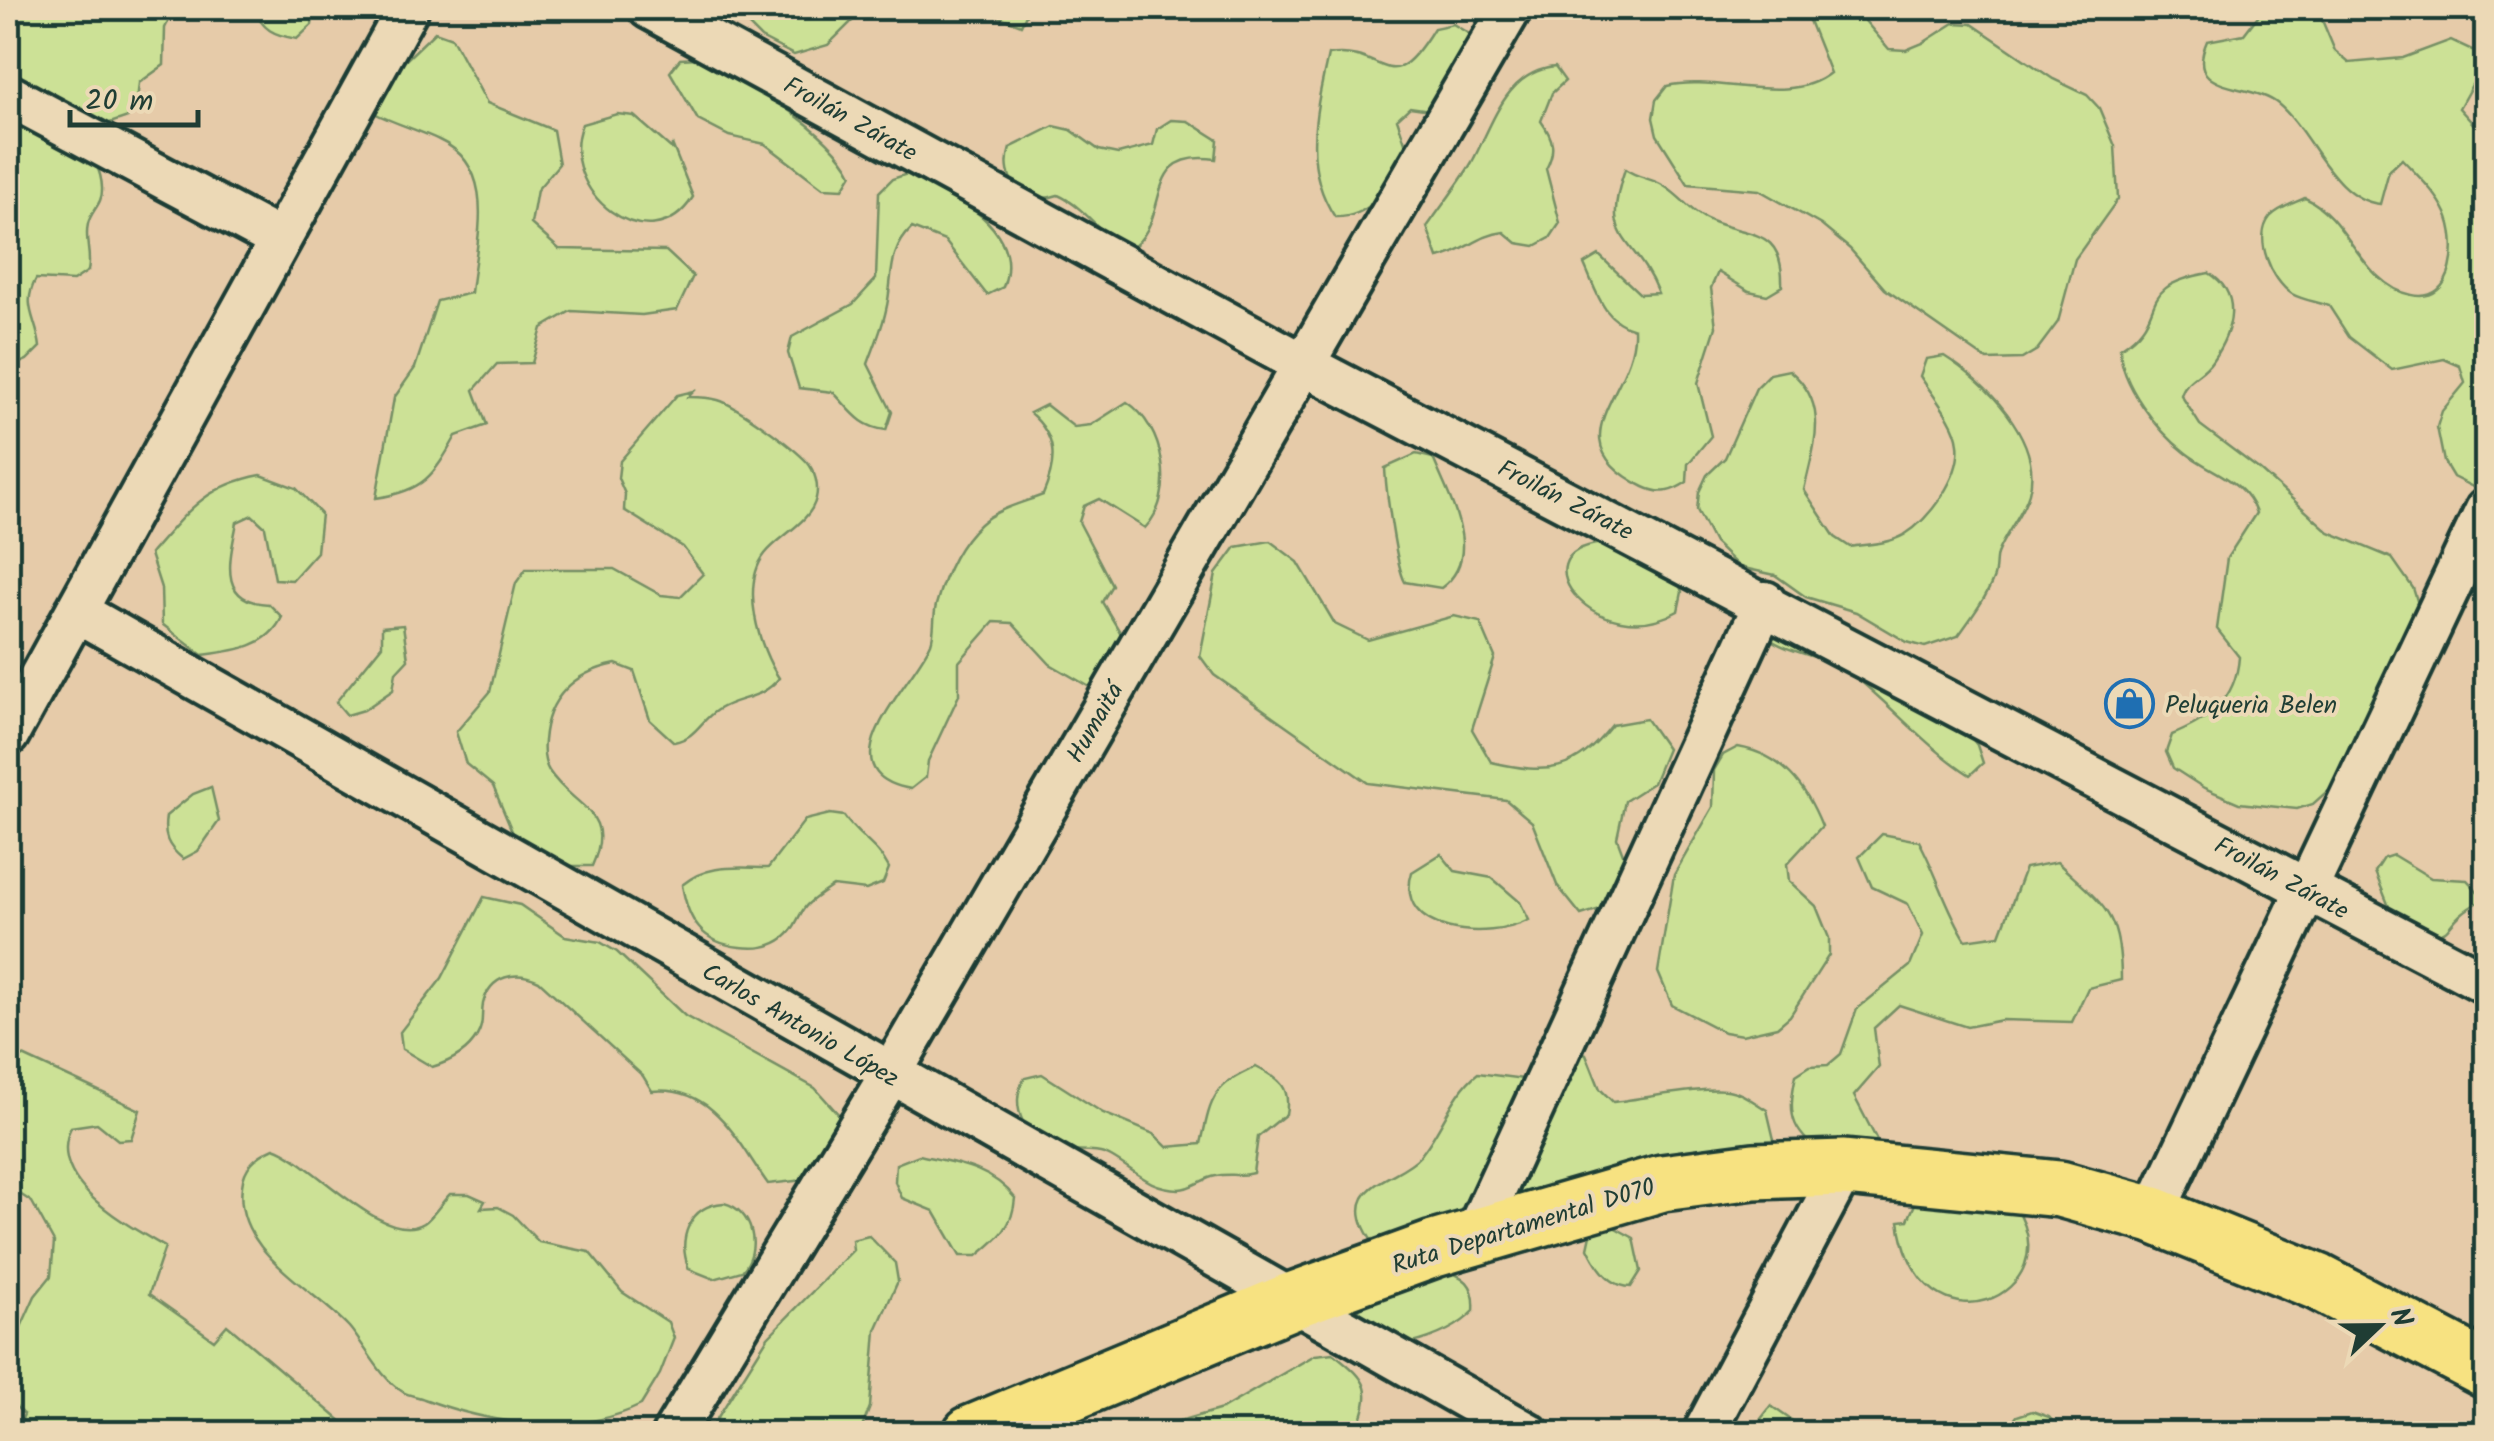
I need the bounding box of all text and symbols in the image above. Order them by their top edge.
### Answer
scale bar [70,65,198,127]
street label: Froilán Zárate [776,66,925,173]
text: 20 m [85,78,153,126]
street label: Froilán Zárate [1490,449,1640,552]
street label: Humaitá [1056,673,1136,771]
shop icon: Peluqueria Belen [2104,678,2156,730]
place label: Peluqueria Belen [2165,686,2337,726]
street label: Froilán Zárate [2206,826,2356,931]
street label: Carlos Antonio López [694,953,906,1099]
street label: Ruta Departamental D070 [1387,1168,1660,1286]
north arrow [2329,1276,2429,1376]
text: N [2376,1301,2424,1334]

